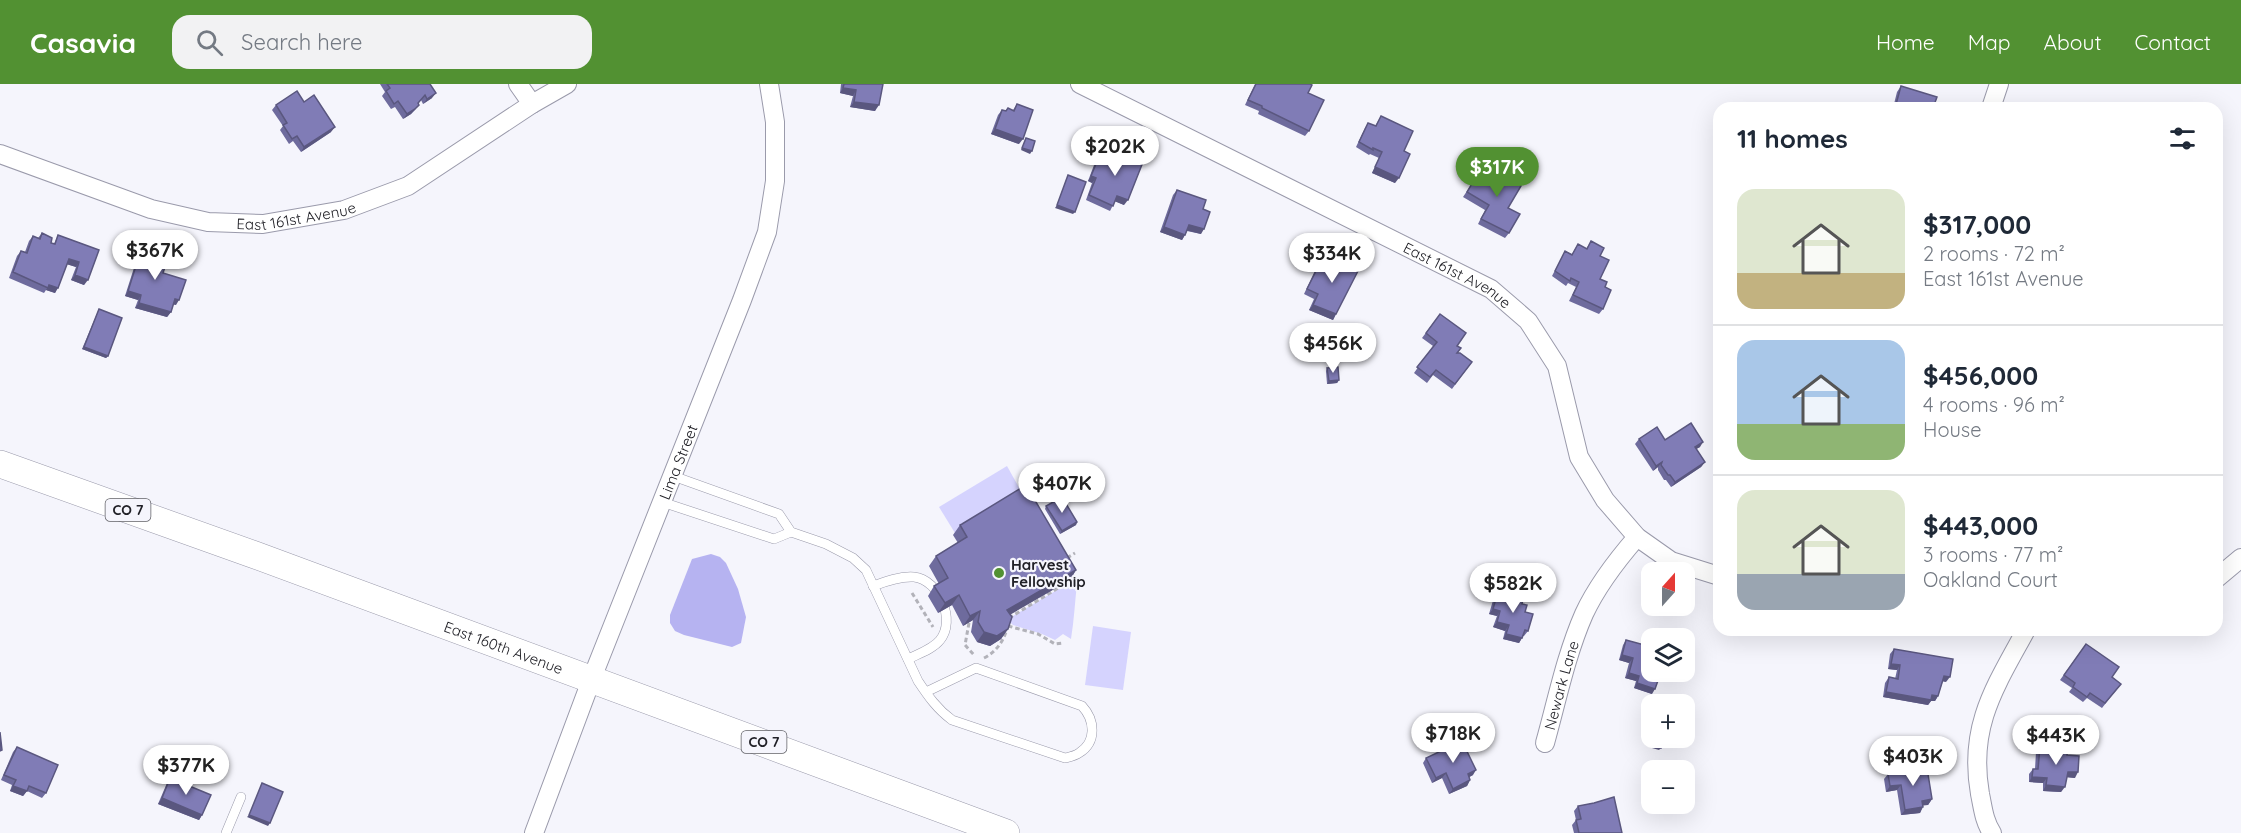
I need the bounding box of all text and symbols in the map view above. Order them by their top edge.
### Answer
search box [172,15,592,69]
text: Casavia [30,25,136,60]
icon: search [193,26,226,59]
text: Search here [241,28,363,56]
text: Home [1876,29,1935,55]
text: Map [1968,29,2011,55]
text: About [2044,29,2102,55]
text: Contact [2135,29,2211,55]
text: 11 homes [1737,122,1848,155]
icon: filters [2166,122,2199,155]
pin: $202K [1073,126,1157,177]
text: $202K [1085,133,1145,158]
pin: $317K [1455,147,1539,198]
text: $317K [1470,154,1524,179]
street label: East 161st Avenue [236,197,358,234]
text: $317,000 [1923,208,2031,241]
icon: home [1785,213,1857,285]
pin: $367K [113,230,197,281]
pin: $334K [1290,233,1374,284]
text: $367K [126,237,184,262]
street label: East 161st Avenue [1400,237,1515,312]
text: $334K [1303,240,1361,265]
text: 2 rooms · 72 m² [1923,241,2065,266]
text: East 161st Avenue [1923,266,2084,291]
pin: $456K [1291,323,1375,374]
text: $456K [1303,330,1363,355]
text: $456,000 [1923,359,2038,392]
icon: home [1785,364,1857,436]
text: 4 rooms · 96 m² [1923,392,2065,417]
text: House [1923,417,1982,442]
street label: Lima Street [654,422,701,502]
pin: $407K [1020,463,1104,514]
text: $407K [1032,470,1092,495]
road number: CO 7 [106,499,150,521]
text: $443,000 [1923,509,2038,542]
icon: home [1785,514,1857,586]
text: 3 rooms · 77 m² [1923,542,2063,567]
place label: Harvest Fellowship [1011,555,1086,591]
north arrow [1641,562,1695,616]
map controls [1641,562,1695,814]
pin: $582K [1471,563,1555,614]
marker: Harvest Fellowship [992,566,1006,580]
text: Oakland Court [1923,567,2058,592]
text: $582K [1484,570,1542,595]
street label: East 160th Avenue [442,616,566,678]
button: layers [1641,628,1695,682]
street label: Newark Lane [1539,638,1583,732]
button: + [1641,694,1695,748]
pin: $718K [1411,713,1495,764]
pin: $443K [2014,715,2098,766]
text: $718K [1425,720,1481,745]
text: $443K [2026,722,2086,747]
road number: CO 7 [742,731,786,753]
pin: $403K [1871,736,1955,787]
text: $403K [1883,743,1943,768]
pin: $377K [144,745,228,796]
text: $377K [157,752,215,777]
button: − [1641,760,1695,814]

